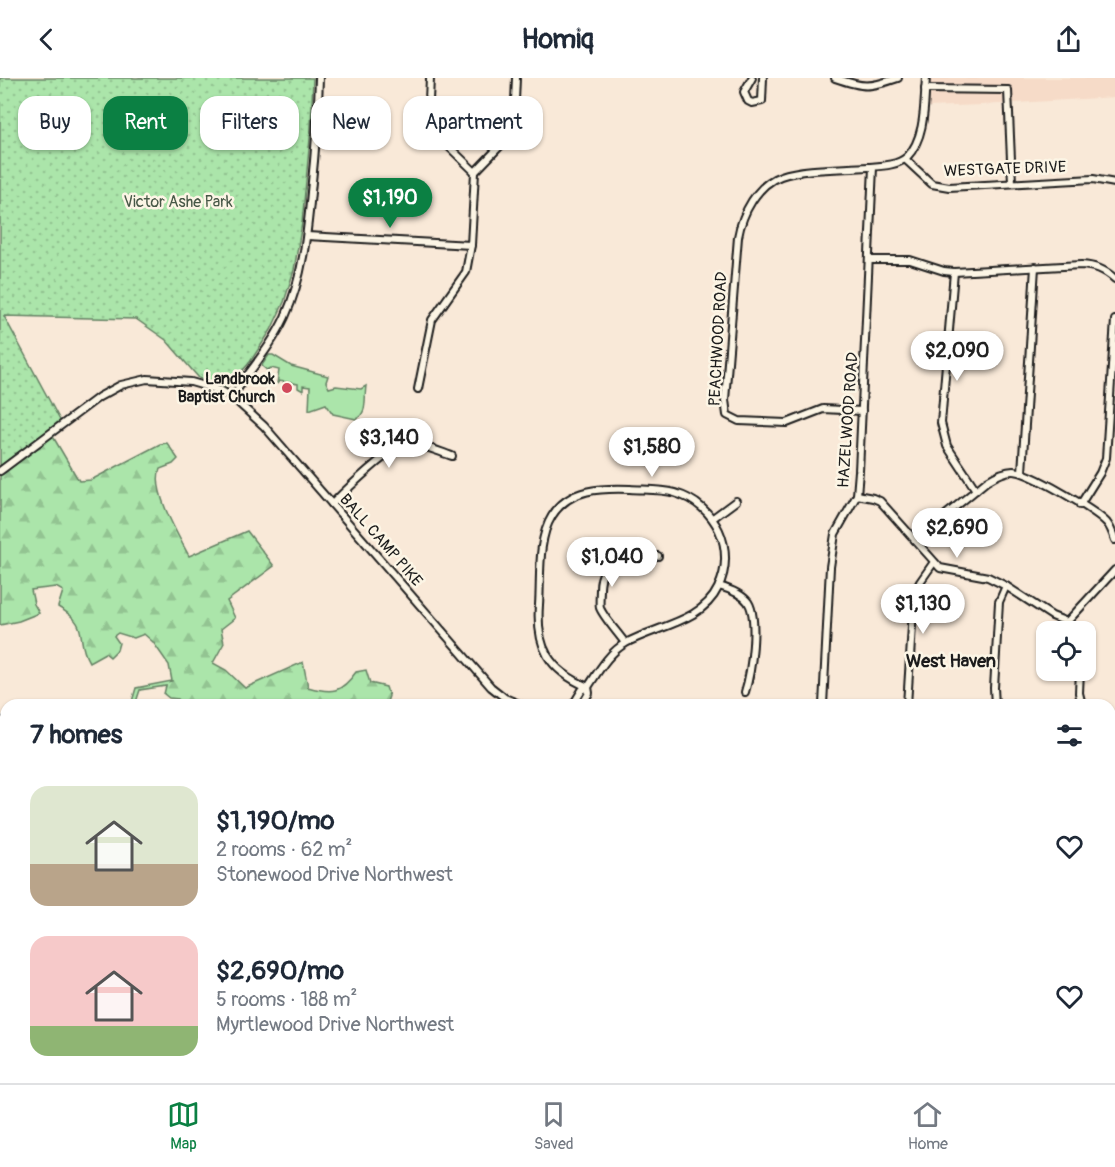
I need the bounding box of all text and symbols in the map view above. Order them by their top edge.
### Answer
icon: back [30,23,63,56]
text: Homiq [521,23,594,56]
icon: share [1052,23,1085,56]
chip: Buy [18,96,91,150]
chip: Rent [103,96,188,150]
chip: Filters [200,96,299,150]
chip: New [311,96,391,150]
chip: Apartment [403,96,543,150]
street label: WESTGATE DRIVE [944,157,1066,181]
pin: $1,190 [341,178,439,229]
text: $1,190 [362,185,418,210]
park label: Victor Ashe Park [123,192,233,212]
street label: PEACHWOOD ROAD [704,271,732,407]
pin: $2,090 [908,331,1006,382]
text: $2,090 [925,338,989,363]
street label: HAZELWOOD ROAD [833,351,863,489]
place label: Landbrook Baptist Church [178,369,275,407]
marker: Landbrook Baptist Church [280,381,294,395]
pin: $3,140 [340,418,438,469]
text: $3,140 [359,425,419,450]
pin: $1,580 [603,427,701,478]
text: $1,580 [623,434,681,459]
street label: BALL CAMP PIKE [335,490,427,590]
pin: $2,690 [908,508,1006,559]
text: $2,690 [926,515,988,540]
pin: $1,040 [563,537,661,588]
text: $1,040 [581,544,643,569]
pin: $1,130 [874,584,972,635]
text: $1,130 [895,591,951,616]
map controls [1036,621,1096,681]
button: locate [1036,621,1096,681]
district label: West Haven [906,650,996,673]
text: 7 homes [30,719,122,751]
icon: filters [1053,719,1086,752]
text: $1,190/mo [216,805,335,837]
icon: home [78,810,150,882]
icon: heart [1053,830,1086,863]
text: 2 rooms · 62 m² [216,837,352,862]
text: Stonewood Drive Northwest [216,862,453,887]
text: $2,690/mo [216,955,344,987]
icon: home [78,960,150,1032]
icon: heart [1053,980,1086,1013]
text: 5 rooms · 188 m² [216,987,357,1012]
text: Myrtlewood Drive Northwest [216,1012,454,1037]
tab: Map [167,1098,200,1154]
tab: Saved [534,1098,574,1154]
tab: Home [908,1098,948,1154]

